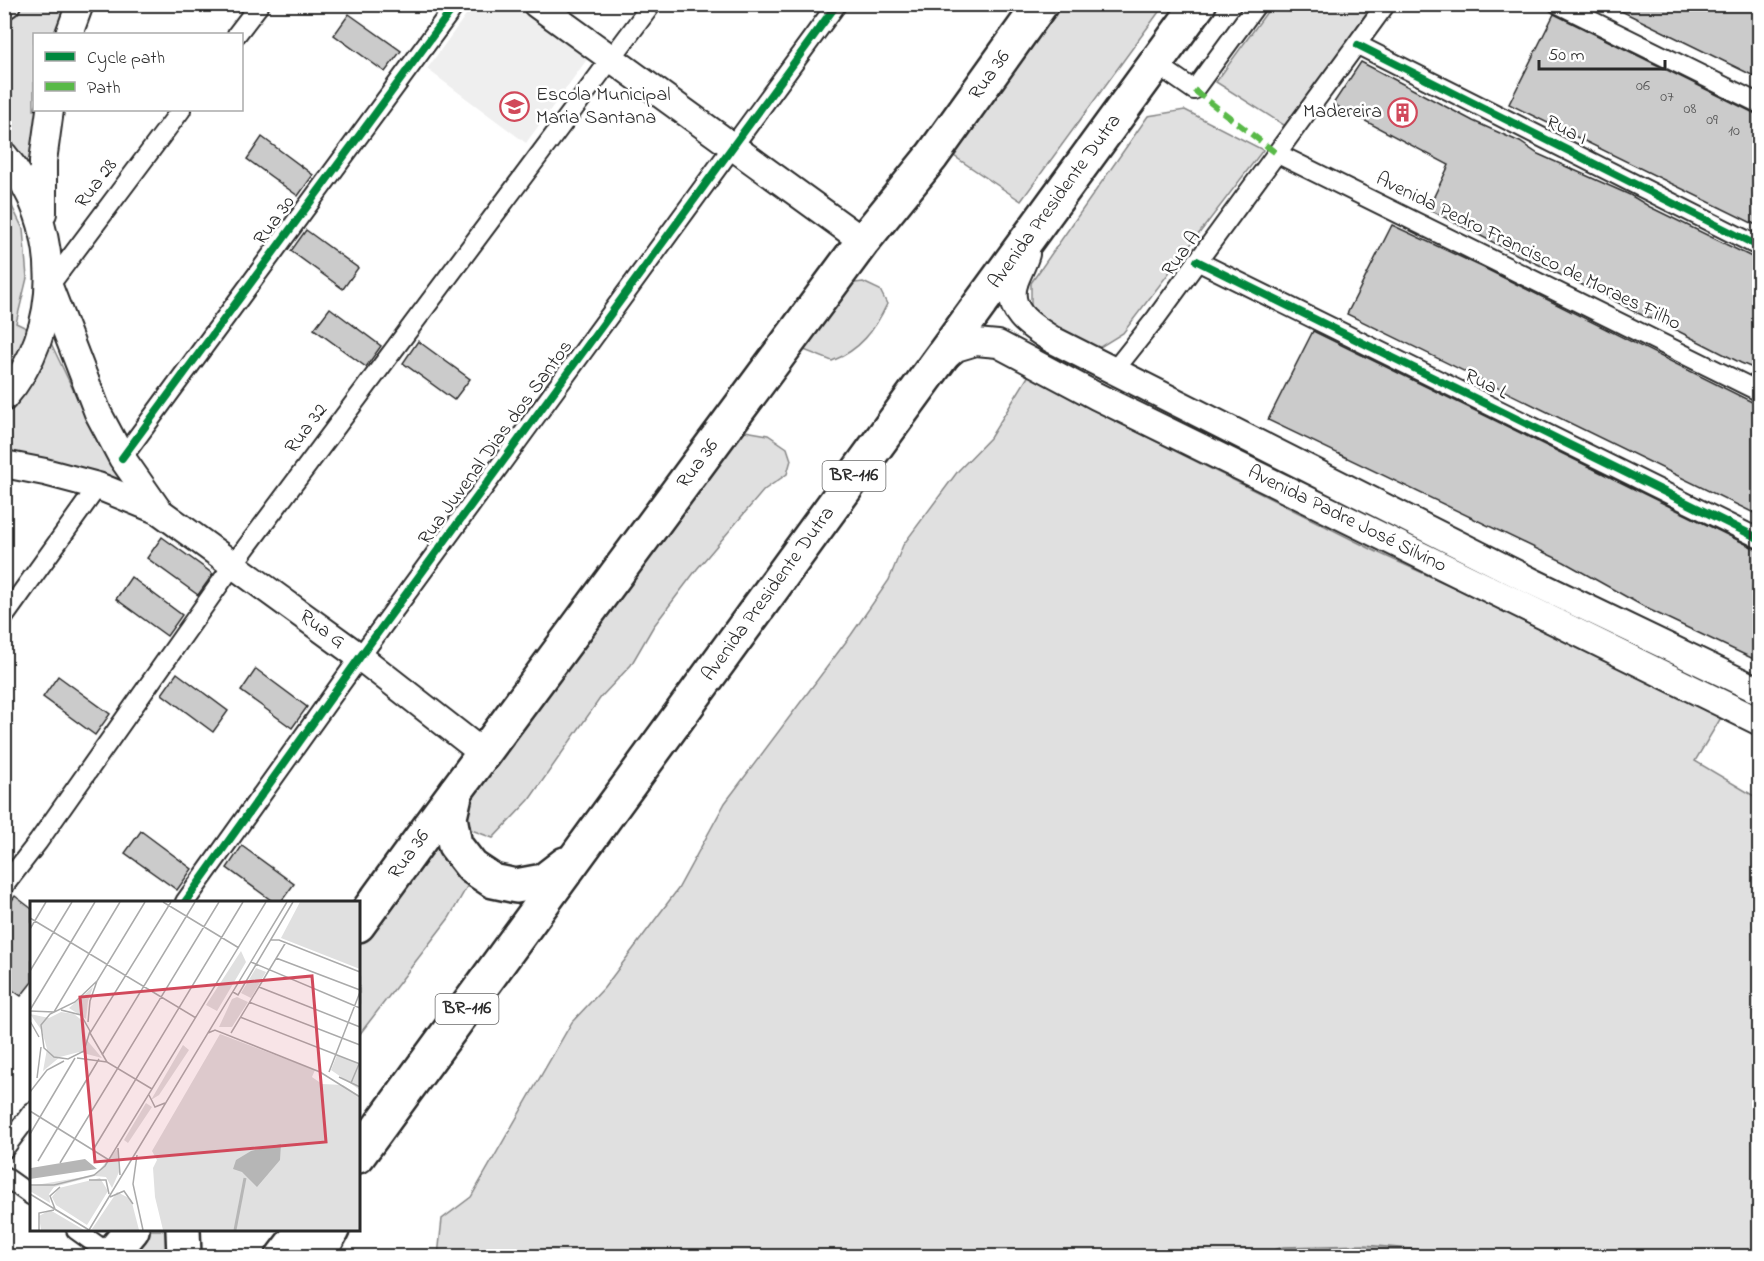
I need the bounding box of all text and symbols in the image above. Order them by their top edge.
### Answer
legend [33,33,243,111]
scale bar [1539,33,1665,71]
text: 50 m [1548,43,1585,69]
street label: Rua 36 [962,44,1018,106]
text: Cycle path [87,46,165,72]
house number: 06 [1636,74,1650,98]
text: Path [87,76,121,102]
place label: Escola Municipal Maria Santana [536,81,671,133]
house number: 07 [1660,85,1674,109]
school or university icon: Escola Municipal Maria Santana [499,90,531,122]
building icon: Madereira [1387,96,1419,128]
house number: 08 [1684,97,1696,121]
place label: Madereira [1303,98,1382,127]
street label: Avenida Presidente Dutra [981,108,1129,295]
street label: Rua I [1540,108,1592,154]
house number: 09 [1706,108,1718,132]
house number: 10 [1728,119,1740,143]
street label: Rua 28 [69,153,125,215]
street label: Avenida Pedro Francisco de Moraes Filho [1371,165,1685,339]
street label: Rua 30 [247,190,303,252]
street label: Rua A [1155,225,1209,283]
street label: Rua Juvenal Dias dos Santos [412,334,580,552]
street label: Rua L [1459,362,1513,408]
street label: Rua 32 [278,398,336,460]
street label: Rua 36 [670,433,726,495]
street label: Avenida Padre José Silvino [1243,458,1452,580]
road number: BR-116 [822,461,886,491]
street label: Avenida Presidente Dutra [695,500,842,687]
street label: Rua G [293,603,351,656]
street label: Rua 36 [381,824,437,886]
inset map [30,901,360,1231]
road number: BR-116 [436,994,498,1024]

